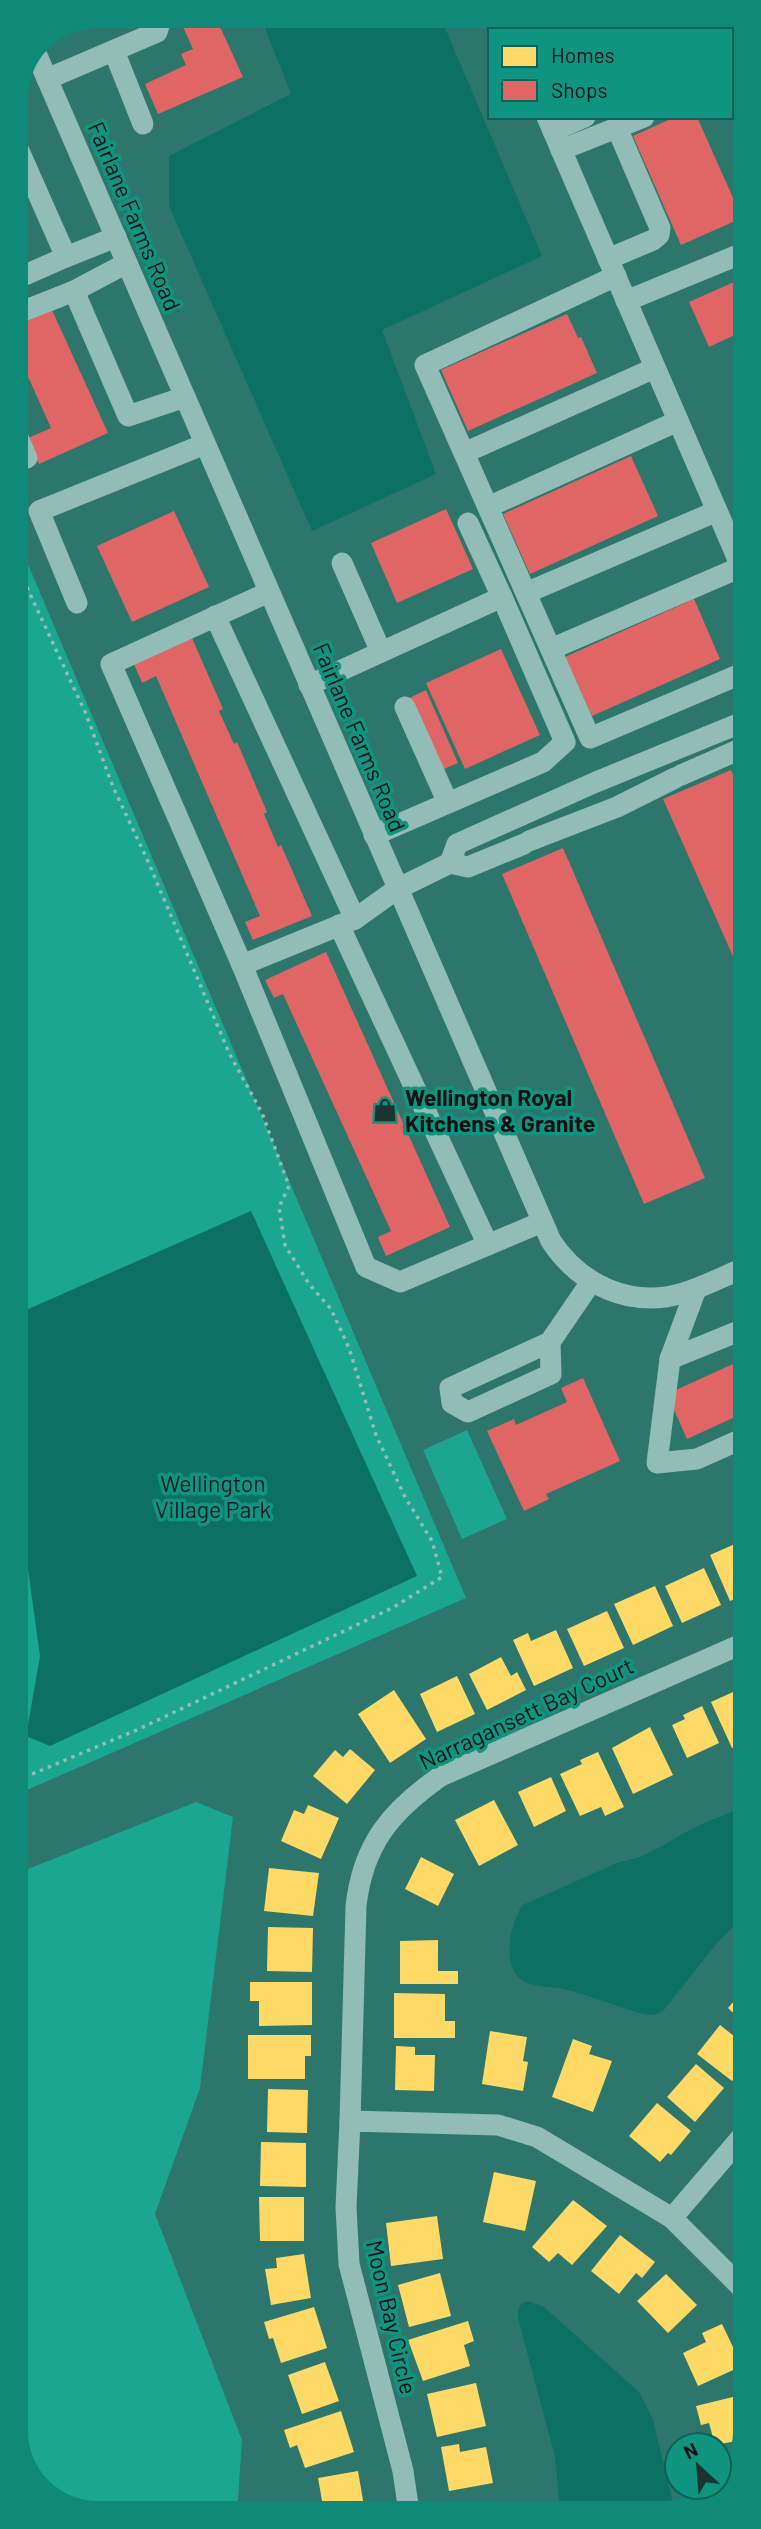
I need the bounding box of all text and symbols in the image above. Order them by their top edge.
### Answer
legend [488,28,733,119]
text: Homes [551,42,615,67]
text: Shops [551,77,608,102]
street label: Fairlane Farms Road [83,117,187,315]
street label: Fairlane Farms Road [308,638,412,836]
place label: Wellington Royal Kitchens & Granite [405,1083,595,1137]
shop icon: Wellington Royal Kitchens & Granite [371,1096,399,1124]
park label: Wellington Village Park [155,1469,271,1523]
street label: Narragansett Bay Court [414,1651,638,1775]
street label: Moon Bay Circle [361,2237,423,2397]
north arrow [663,2431,733,2501]
text: N [680,2437,701,2463]

